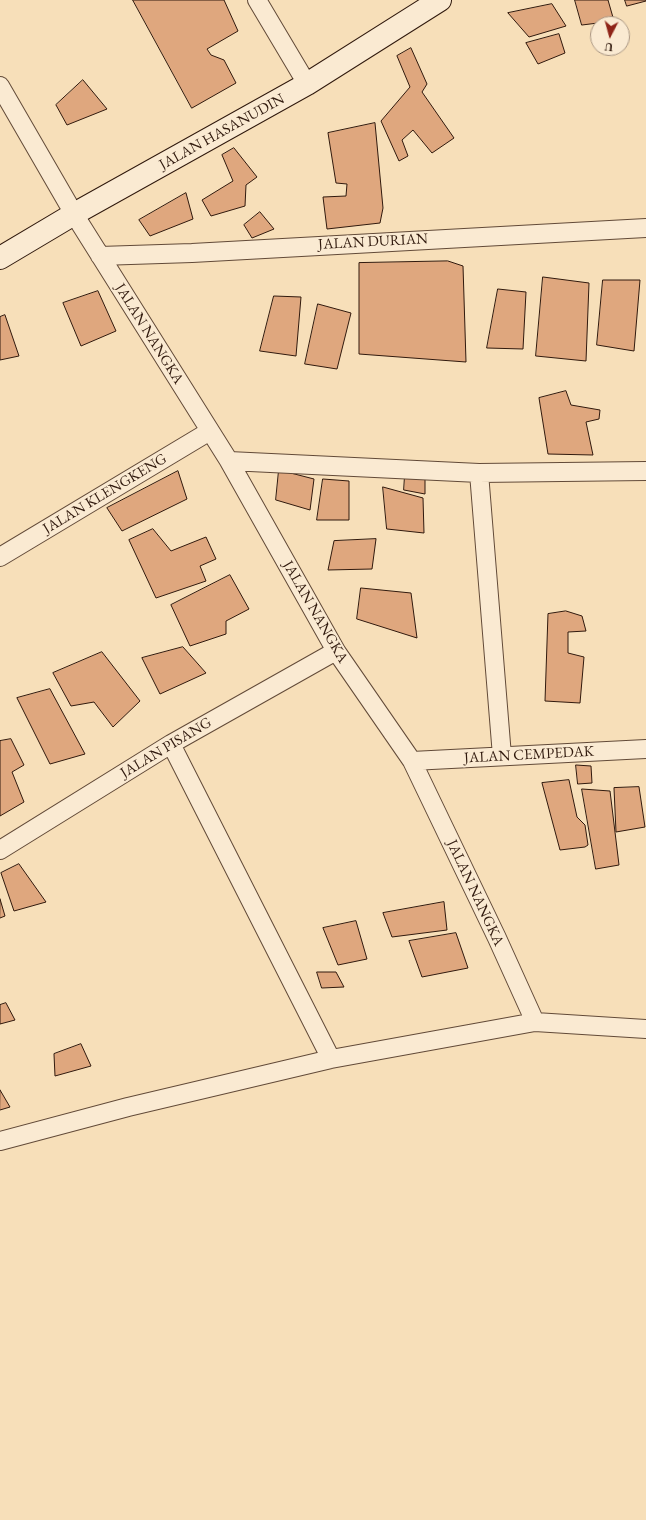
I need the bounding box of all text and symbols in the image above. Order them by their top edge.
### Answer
north arrow [590,16,630,56]
text: U [604,40,614,54]
street label: JALAN HASANUDIN [156,90,288,174]
street label: JALAN DURIAN [318,230,428,254]
street label: JALAN NANGKA [111,280,187,388]
street label: JALAN KLENGKENG [40,450,170,538]
street label: JALAN NANGKA [278,558,352,666]
street label: JALAN PISANG [117,714,215,782]
street label: JALAN CEMPEDAK [463,743,595,767]
street label: JALAN NANGKA [443,837,507,949]

